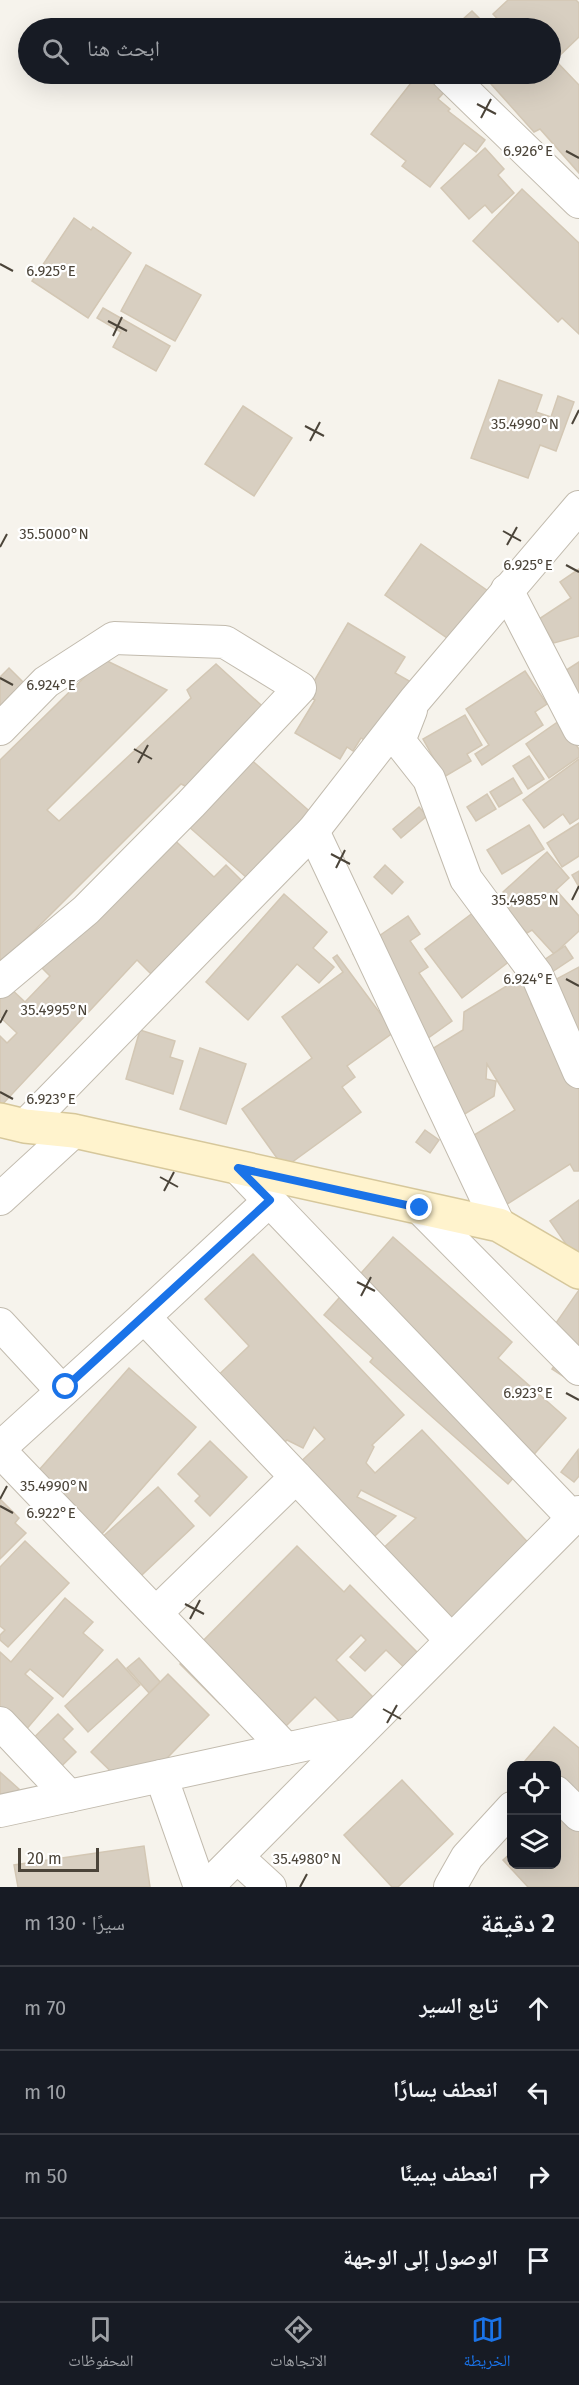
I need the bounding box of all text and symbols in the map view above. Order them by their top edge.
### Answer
search box [18,18,561,84]
icon: search [39,35,72,68]
text: ابحث هنا [87,35,160,62]
text: 6.926°E [503,142,553,160]
text: 6.925°E [26,262,76,280]
text: 35.4990°N [491,415,559,433]
text: 35.5000°N [19,525,89,543]
text: 6.925°E [503,556,553,574]
text: 6.924°E [26,676,76,694]
text: 35.4985°N [491,891,559,909]
text: 6.924°E [503,970,553,988]
text: 35.4995°N [21,1001,88,1019]
text: 6.923°E [26,1090,76,1108]
route end [406,1194,432,1220]
route start [52,1373,78,1399]
text: 6.923°E [503,1384,553,1402]
text: 35.4990°N [20,1477,88,1495]
text: 6.922°E [26,1504,76,1522]
map controls [507,1761,561,1869]
button: locate [507,1761,561,1815]
button: layers [507,1815,561,1869]
scale bar [18,1845,99,1872]
text: 20 m [27,1849,62,1868]
text: 35.4980°N [273,1850,341,1868]
text: 2 دقيقة [481,1908,555,1939]
text: سيرًا · 130 m [24,1911,125,1935]
text: تابع السير [419,1992,498,2019]
icon: ahead [522,1992,555,2025]
text: 70 m [24,1996,66,2020]
text: انعطف يسارًا [393,2076,498,2103]
icon: left [522,2076,555,2109]
text: 10 m [24,2080,66,2104]
text: انعطف يمينًا [399,2160,498,2187]
icon: right [522,2160,555,2193]
text: 50 m [24,2164,68,2188]
text: الوصول إلى الوجهة [343,2244,498,2271]
icon: arrive [522,2244,555,2277]
tab: المحفوظات [68,2313,133,2376]
tab: الاتجاهات [270,2313,327,2376]
tab: الخريطة [464,2313,511,2376]

